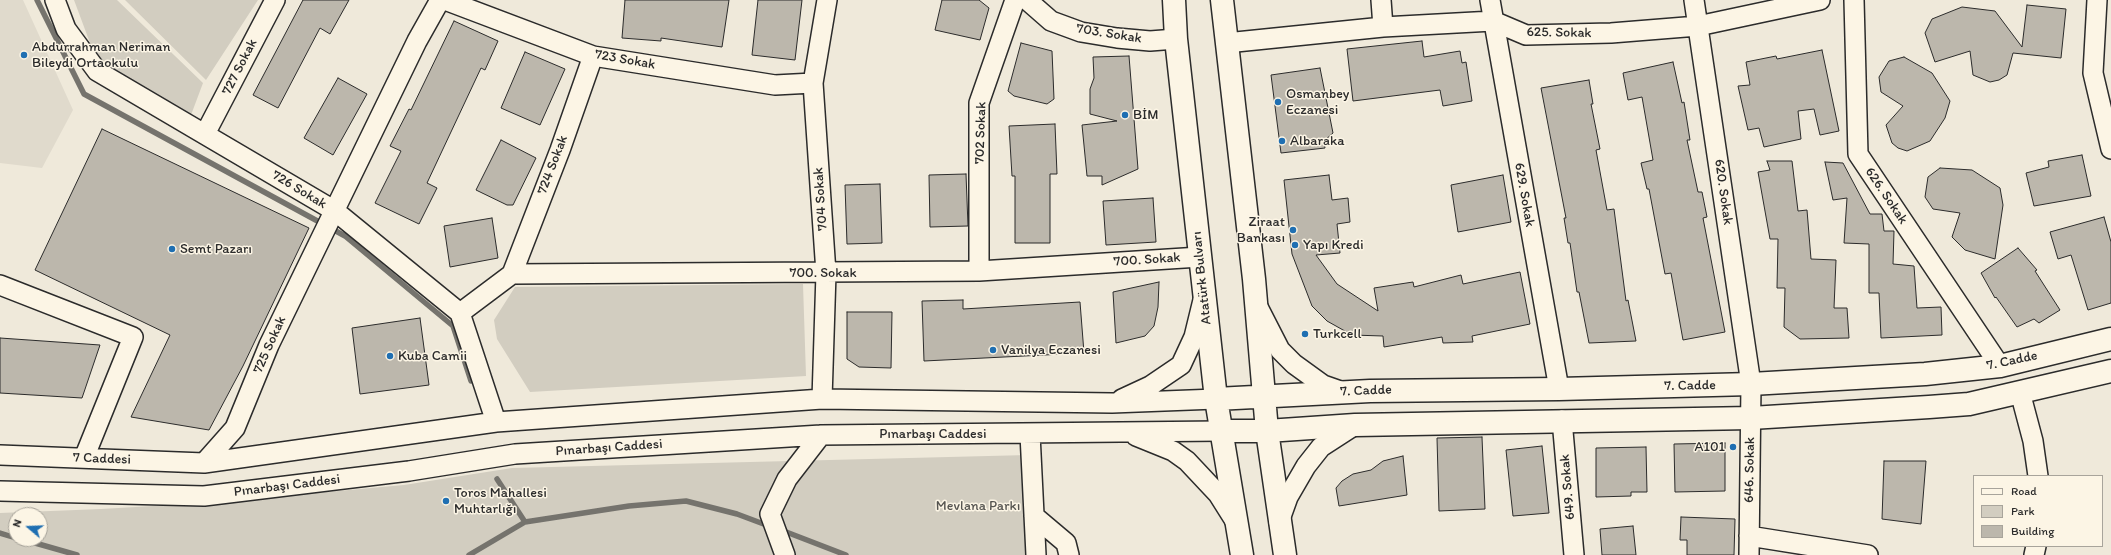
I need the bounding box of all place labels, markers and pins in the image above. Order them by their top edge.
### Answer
place label: Abdurrahman Neriman Bileydi Ortaokulu [32,39,170,72]
marker: Abdurrahman Neriman Bileydi Ortaokulu [19,50,29,60]
place label: Osmanbey Eczanesi [1286,86,1349,118]
marker: Osmanbey Eczanesi [1273,97,1283,107]
place label: BİM [1133,107,1159,123]
marker: BİM [1120,110,1130,120]
place label: Albaraka [1290,133,1344,149]
marker: Albaraka [1277,136,1287,146]
place label: Ziraat Bankası [1237,214,1285,246]
marker: Ziraat Bankası [1288,225,1298,235]
place label: Yapı Kredi [1303,237,1364,253]
marker: Yapı Kredi [1290,240,1300,250]
place label: Semt Pazarı [180,241,252,257]
marker: Semt Pazarı [167,244,177,254]
place label: Turkcell [1313,326,1361,342]
marker: Turkcell [1300,329,1310,339]
place label: Vanilya Eczanesi [1001,342,1101,358]
marker: Vanilya Eczanesi [988,345,998,355]
place label: Kuba Camii [398,348,467,364]
marker: Kuba Camii [385,351,395,361]
place label: A101 [1694,439,1725,455]
marker: A101 [1728,442,1738,452]
place label: Toros Mahallesi Muhtarlığı [454,485,547,518]
marker: Toros Mahallesi Muhtarlığı [441,496,451,506]

